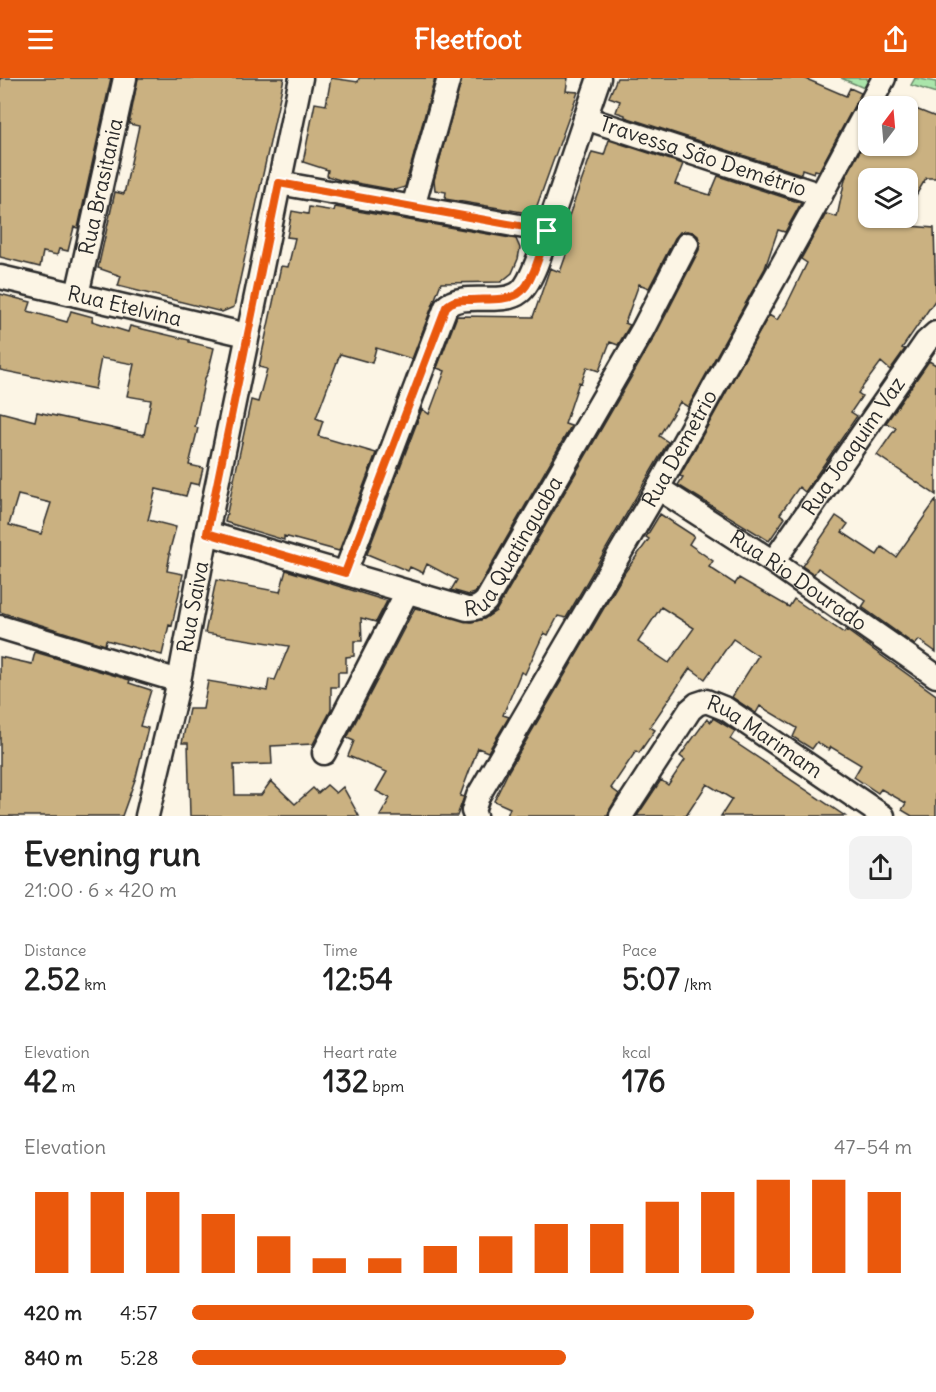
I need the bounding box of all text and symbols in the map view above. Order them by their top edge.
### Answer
text: Fleetfoot [414,22,522,56]
icon: menu [24,23,57,56]
icon: share [879,23,912,56]
north arrow [858,96,918,156]
map controls [858,96,918,228]
street label: Travessa São Demétrio [596,110,810,202]
street label: Rua Brasitania [72,116,129,257]
button: layers [858,168,918,228]
pin [521,205,572,256]
icon: arrive [530,214,563,247]
street label: Rua Etelvina [65,279,185,332]
street label: Rua Joaquim Vaz [795,371,911,521]
street label: Rua Demetrio [636,385,723,512]
street label: Rua Quatinguaba [463,471,568,622]
street label: Rua Rio Dourado [725,524,872,637]
street label: Rua Saiva [171,559,214,655]
street label: Rua Marimam [703,689,828,784]
text: Evening run [24,833,200,875]
button: share [849,836,912,899]
text: 21:00 · 6 × 420 m [24,877,177,902]
text: Distance [24,940,86,960]
text: Time [323,940,358,960]
text: Pace [622,940,657,960]
text: 2.52 [24,960,80,998]
text: 12:54 [323,960,393,998]
text: 5:07 [622,960,680,998]
text: km [80,974,106,994]
text: /km [680,974,712,994]
text: Elevation [24,1042,90,1062]
text: Heart rate [323,1042,397,1062]
text: kcal [622,1042,651,1062]
text: 42 [24,1062,58,1100]
text: 132 [323,1062,368,1100]
text: 176 [622,1062,666,1100]
text: m [58,1076,76,1096]
text: bpm [368,1076,404,1096]
text: Elevation [24,1134,106,1159]
text: 47–54 m [834,1134,912,1159]
text: 420 m [24,1300,82,1325]
text: 4:57 [120,1300,157,1325]
text: 840 m [24,1345,83,1370]
text: 5:28 [120,1345,159,1370]

